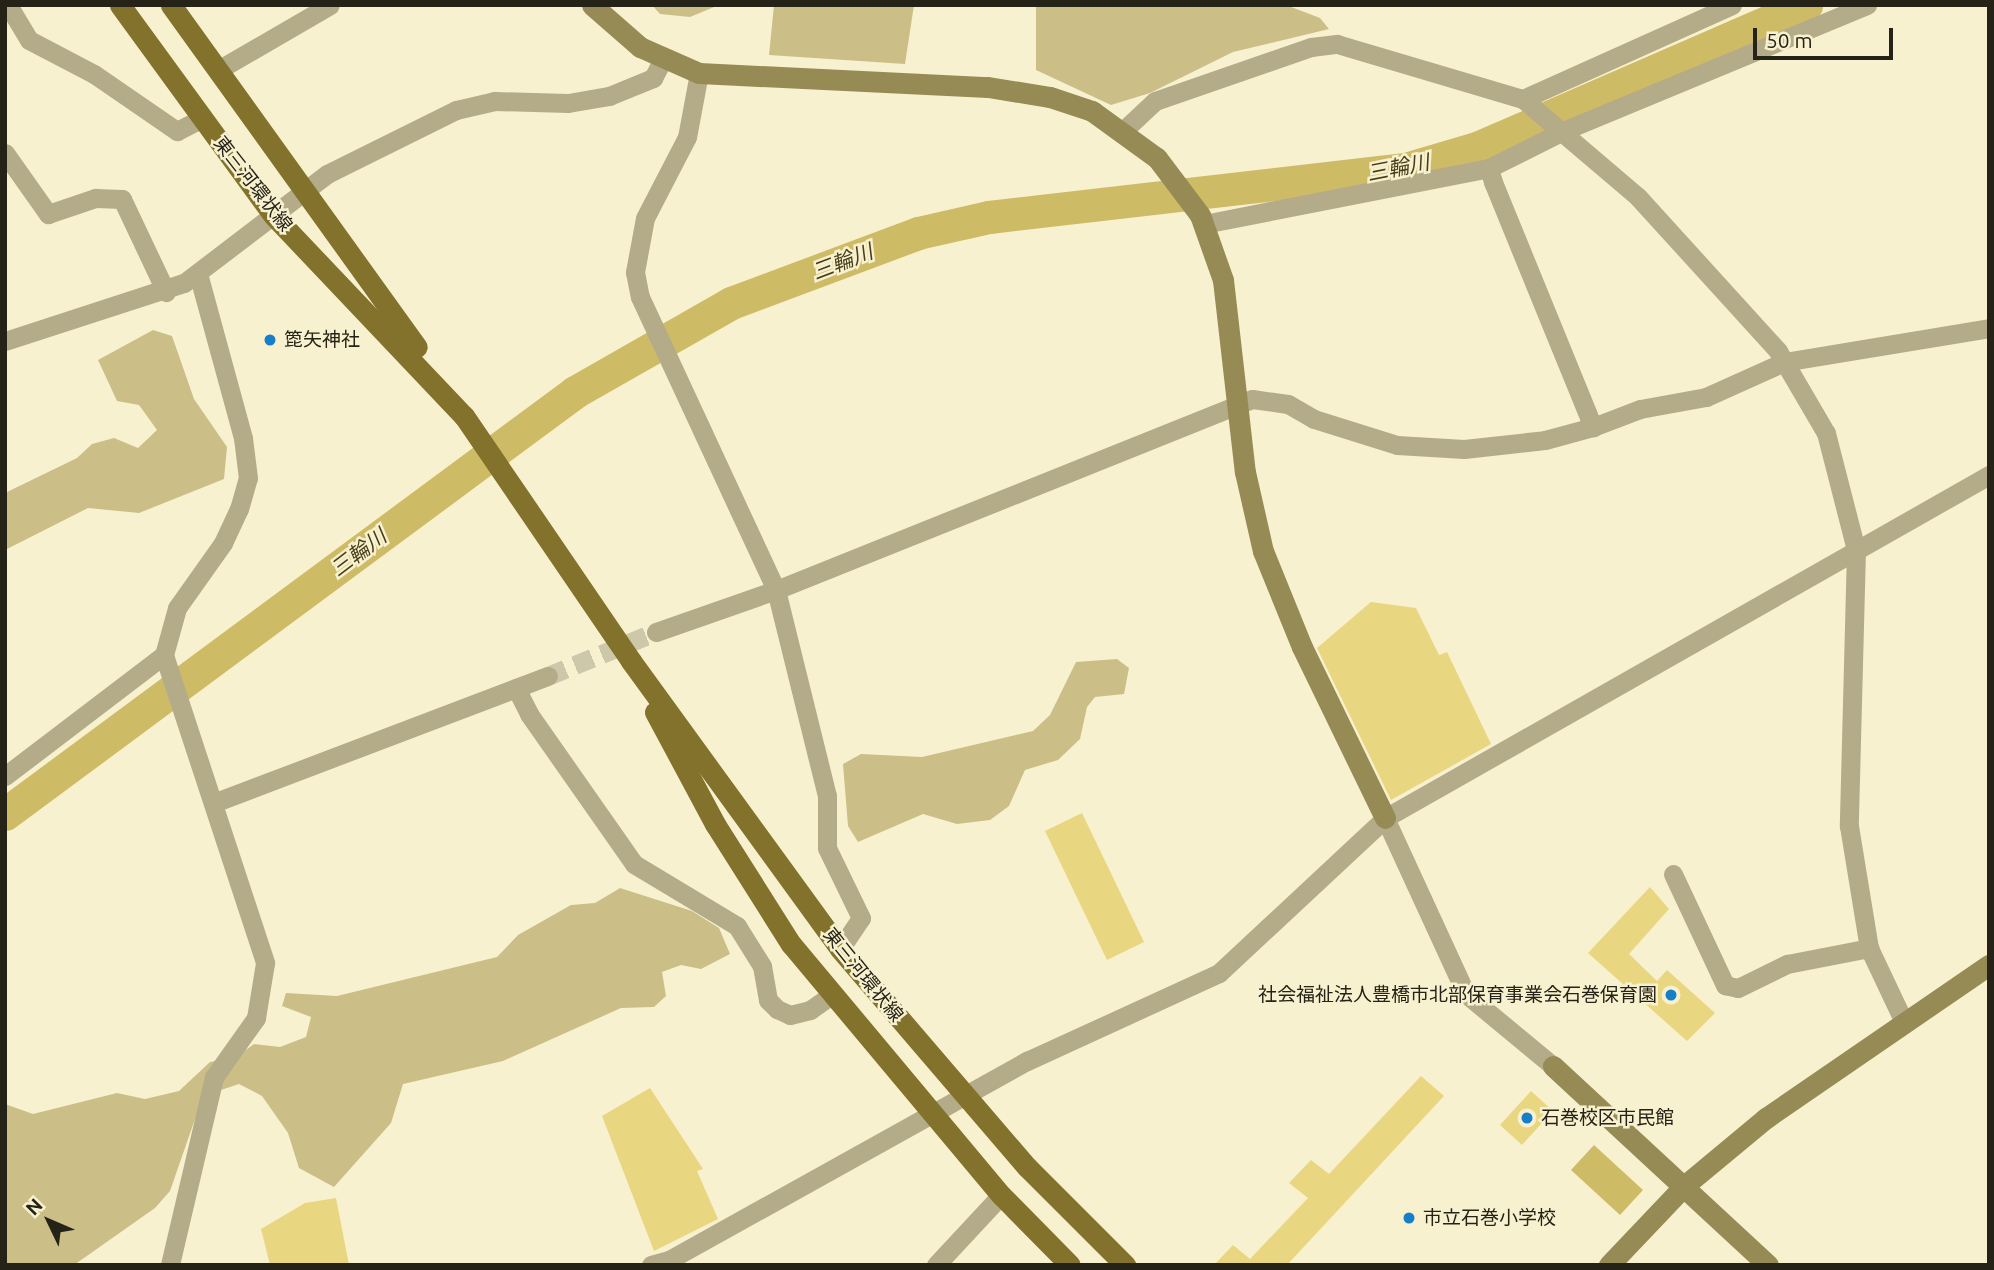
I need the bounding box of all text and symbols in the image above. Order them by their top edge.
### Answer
scale bar [1756,14,1896,58]
text: 50 m [1766,28,1813,52]
street label: 東三河環状線 [209,132,297,236]
water label: 三輪川 [1365,149,1431,185]
water label: 三輪川 [808,238,876,284]
place label: 箆矢神社 [284,329,360,351]
marker: 箆矢神社 [262,332,278,348]
water label: 三輪川 [325,523,391,581]
street label: 東三河環状線 [818,924,908,1026]
place label: 社会福祉法人豊橋市北部保育事業会石巻保育園 [1258,984,1657,1006]
marker: 社会福祉法人豊橋市北部保育事業会石巻保育園 [1663,987,1679,1003]
place label: 石巻校区市民館 [1541,1107,1674,1129]
marker: 石巻校区市民館 [1519,1110,1535,1126]
north arrow [14,1186,84,1256]
text: N [21,1194,47,1219]
place label: 市立石巻小学校 [1423,1207,1556,1229]
marker: 市立石巻小学校 [1401,1210,1417,1226]

